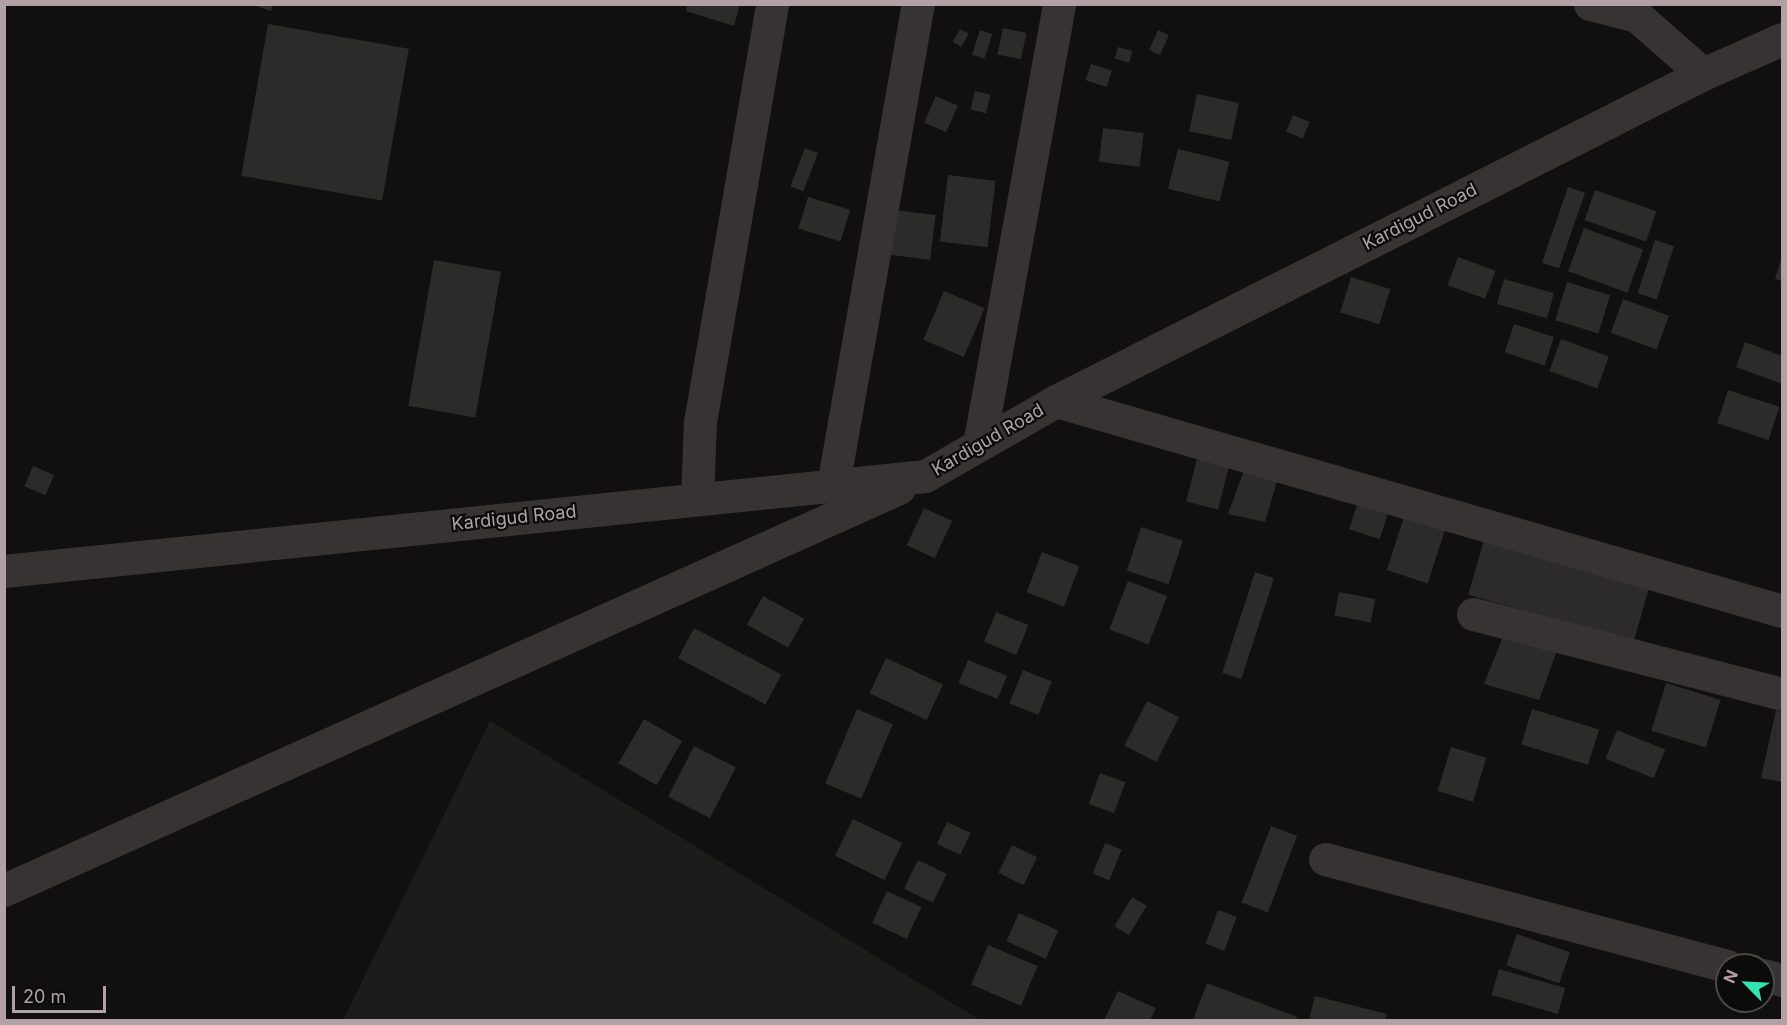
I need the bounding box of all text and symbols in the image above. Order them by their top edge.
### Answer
street label: Kardigud Road [1359,179,1481,255]
street label: Kardigud Road [928,399,1048,481]
street label: Kardigud Road [451,501,577,535]
north arrow [1715,953,1775,1013]
text: N [1719,967,1742,986]
scale bar [15,974,110,1012]
text: 20 m [23,986,66,1007]

